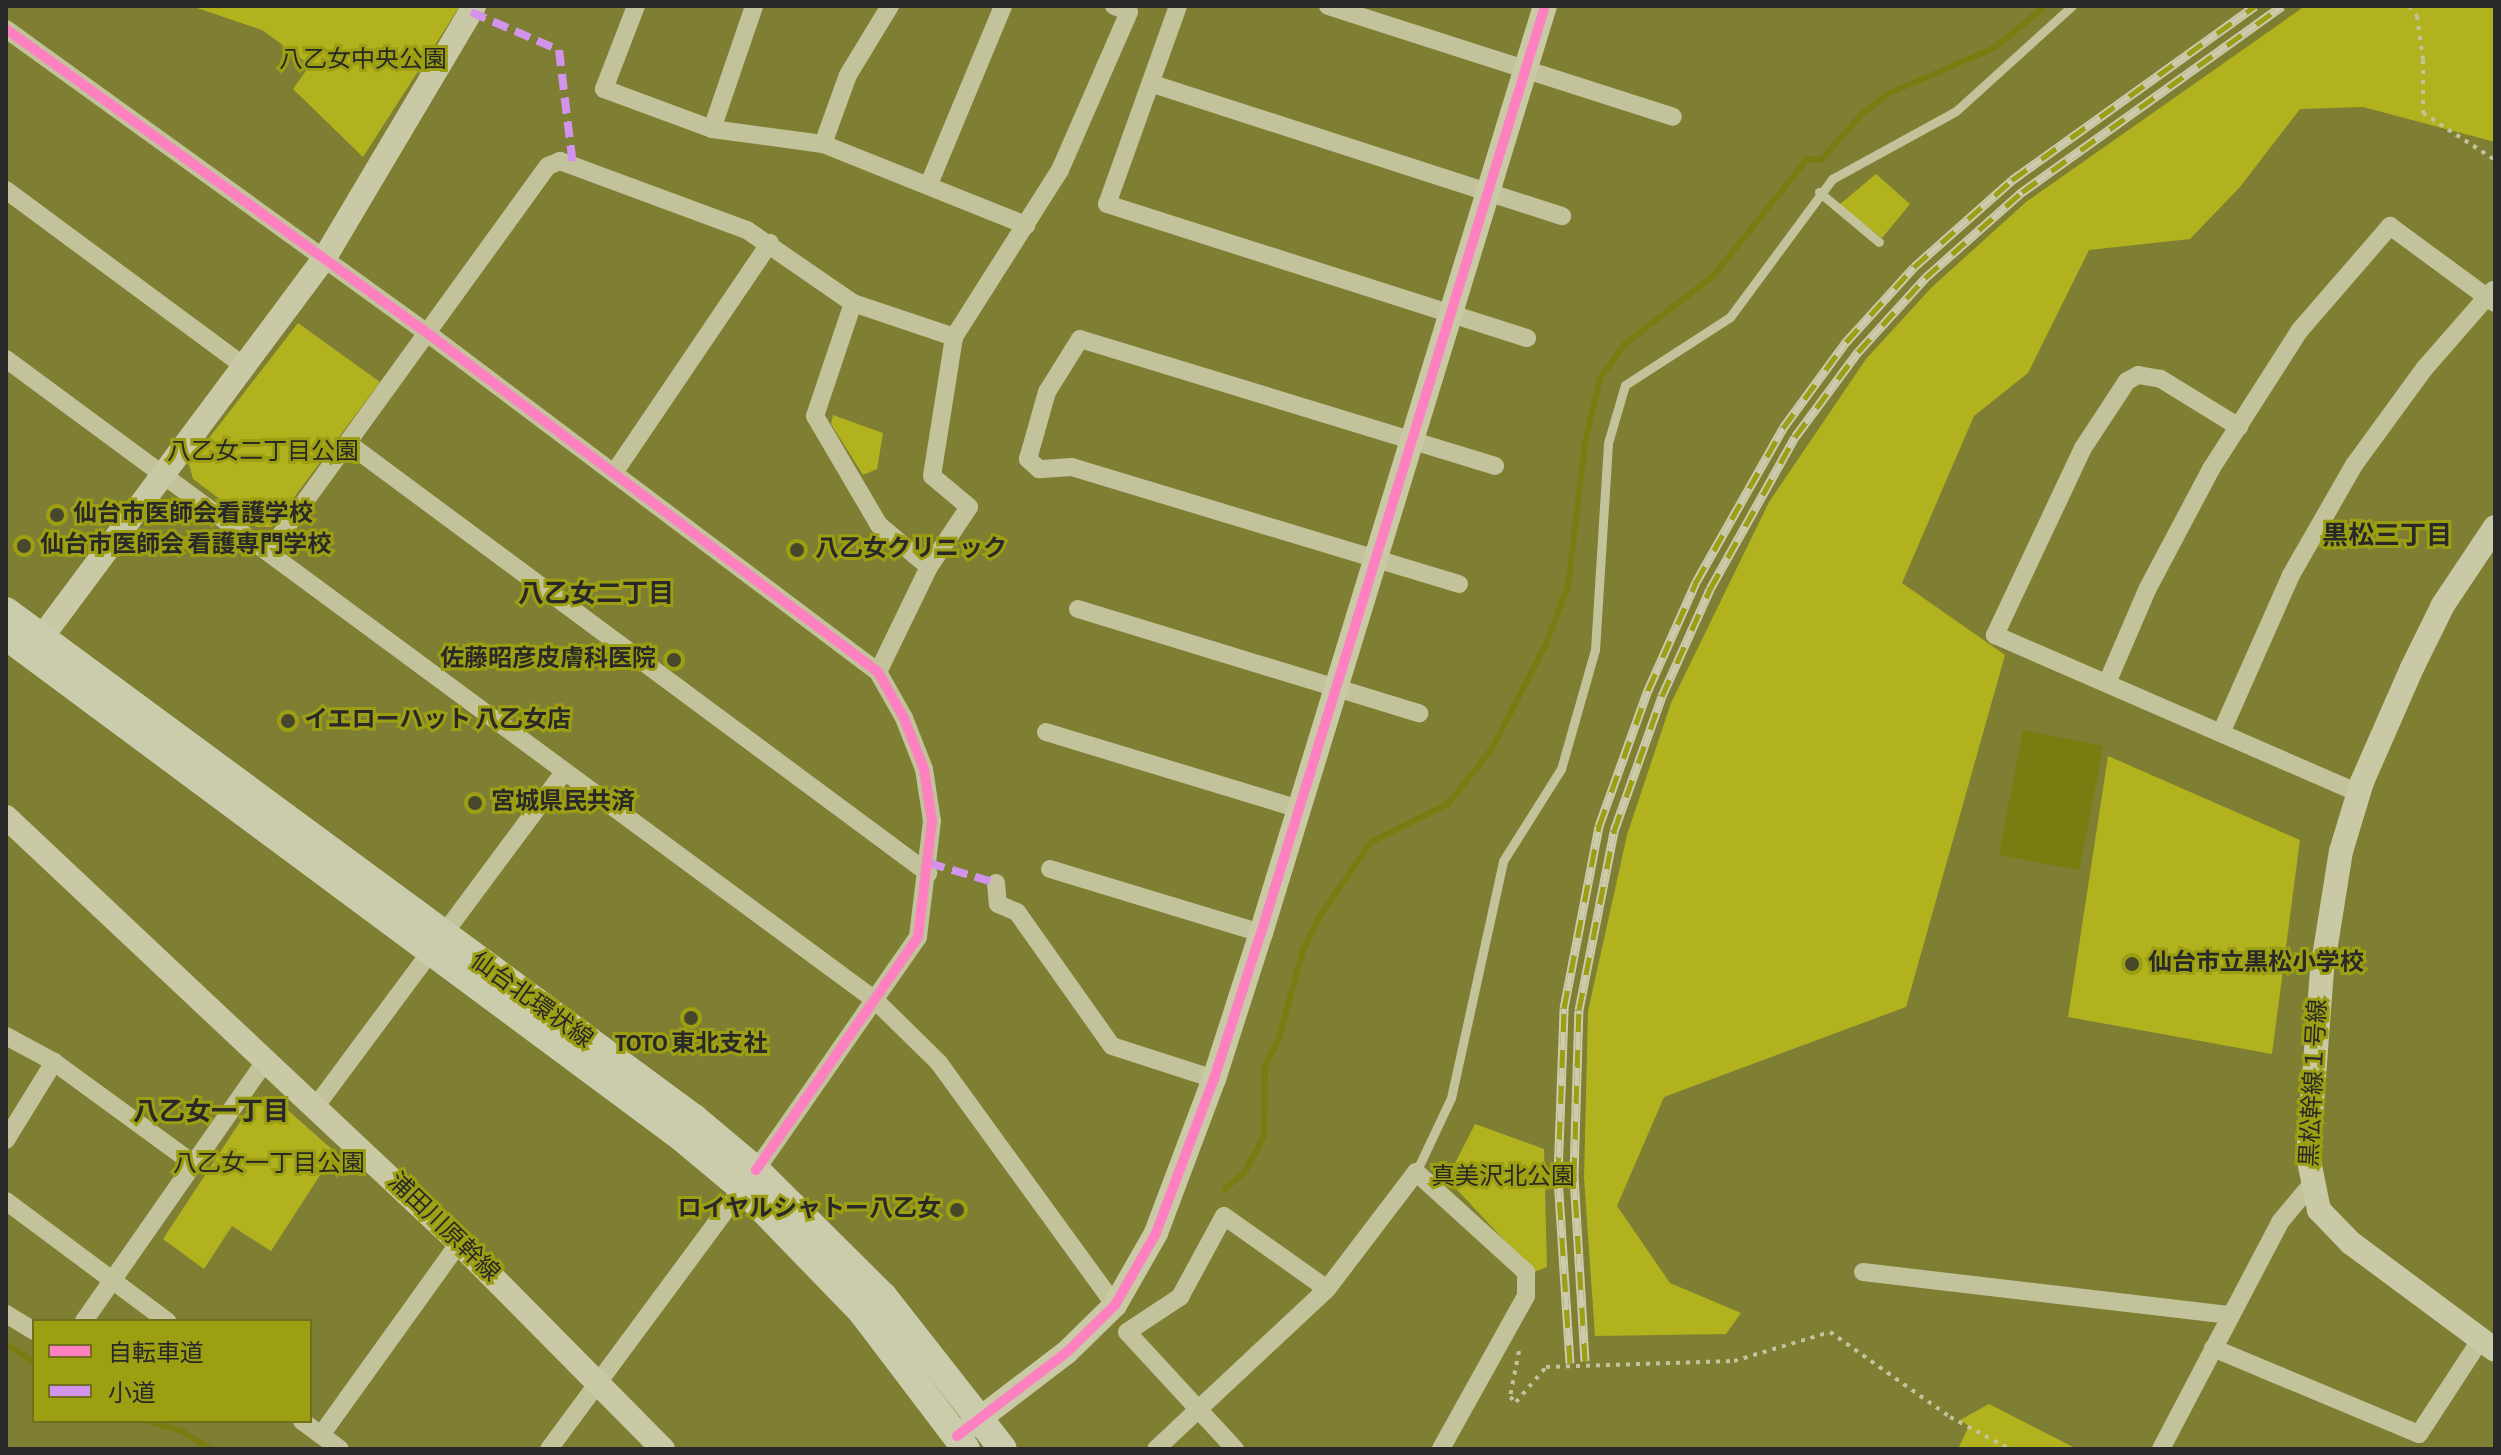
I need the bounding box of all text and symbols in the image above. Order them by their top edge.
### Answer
park label: 八乙女中央公園 [279,47,447,75]
park label: 八乙女二丁目公園 [167,439,359,467]
place label: 仙台市医師会看護学校 [73,501,313,529]
marker: 仙台市医師会看護学校 [48,506,66,524]
district label: 黒松三丁目 [2322,521,2452,553]
place label: 仙台市医師会 看護専門学校 [40,532,332,560]
place label: 八乙女クリニック [815,536,1007,564]
marker: 仙台市医師会 看護専門学校 [15,537,33,555]
marker: 八乙女クリニック [786,539,808,561]
district label: 八乙女二丁目 [518,579,674,611]
place label: 佐藤昭彦皮膚科医院 [440,646,656,674]
marker: 佐藤昭彦皮膚科医院 [663,649,685,671]
place label: イエローハット 八乙女店 [304,707,572,735]
marker: イエローハット 八乙女店 [279,712,297,730]
place label: 宮城県民共済 [491,789,635,817]
marker: 宮城県民共済 [466,794,484,812]
street label: 仙台北環状線 [464,947,598,1055]
place label: 仙台市立黒松小学校 [2148,950,2364,978]
marker: 仙台市立黒松小学校 [2123,955,2141,973]
street label: 黒松幹線１号線 [2296,998,2334,1168]
marker: TOTO 東北支社 [682,1009,700,1027]
place label: TOTO 東北支社 [615,1031,767,1059]
district label: 八乙女一丁目 [133,1097,289,1129]
park label: 八乙女一丁目公園 [173,1151,365,1179]
park label: 真美沢北公園 [1431,1164,1575,1192]
street label: 浦田川原幹線 [381,1168,505,1288]
place label: ロイヤルシャトー八乙女 [677,1196,941,1224]
marker: ロイヤルシャトー八乙女 [948,1201,966,1219]
legend [32,1319,312,1423]
text: 自転車道 [108,1342,204,1366]
text: 小道 [108,1382,156,1406]

